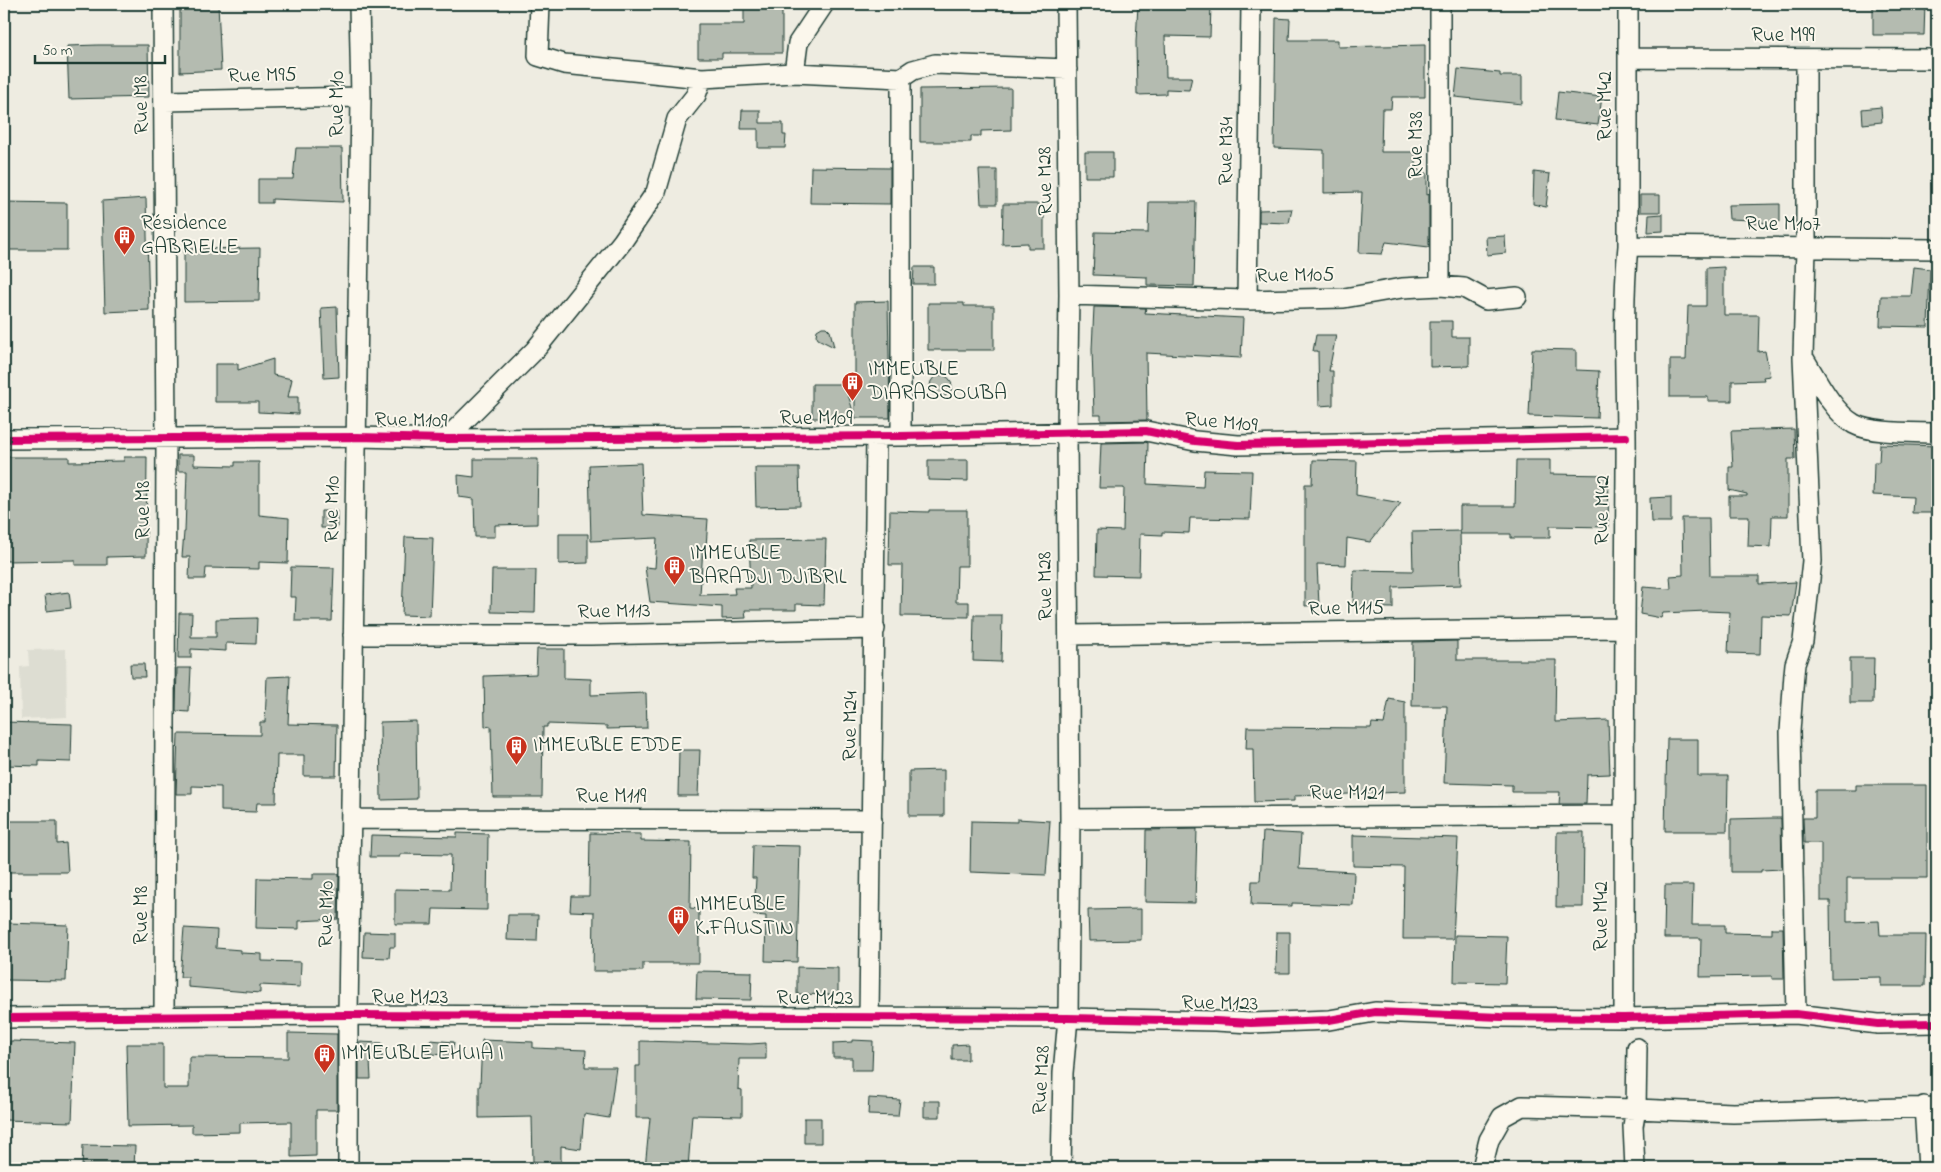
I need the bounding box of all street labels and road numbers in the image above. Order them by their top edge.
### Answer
street label: Rue M99 [1751,21,1815,51]
street label: Rue M95 [227,60,297,92]
street label: Rue M10 [323,71,353,137]
street label: Rue M42 [1591,71,1621,141]
street label: Rue M8 [126,75,158,135]
street label: Rue M38 [1402,111,1432,179]
street label: Rue M34 [1211,116,1243,185]
street label: Rue M28 [1030,146,1062,216]
street label: Rue M107 [1745,210,1821,240]
street label: Rue M105 [1255,260,1335,292]
street label: Rue M109 [779,404,853,434]
street label: Rue M109 [374,405,448,437]
street label: Rue M109 [1183,405,1259,441]
street label: Rue M10 [317,475,349,543]
street label: Rue M42 [1587,475,1619,545]
street label: Rue M8 [129,480,159,539]
street label: Rue M28 [1030,551,1062,621]
street label: Rue M115 [1308,593,1384,625]
street label: Rue M113 [577,596,651,628]
street label: Rue M24 [835,690,867,761]
street label: Rue M121 [1310,779,1385,809]
street label: Rue M119 [576,782,647,812]
street label: Rue M10 [311,880,343,948]
street label: Rue M42 [1587,881,1617,951]
street label: Rue M8 [127,885,157,944]
street label: Rue M123 [372,983,448,1013]
street label: Rue M123 [777,984,853,1014]
street label: Rue M123 [1181,988,1259,1020]
street label: Rue M28 [1025,1044,1059,1115]

